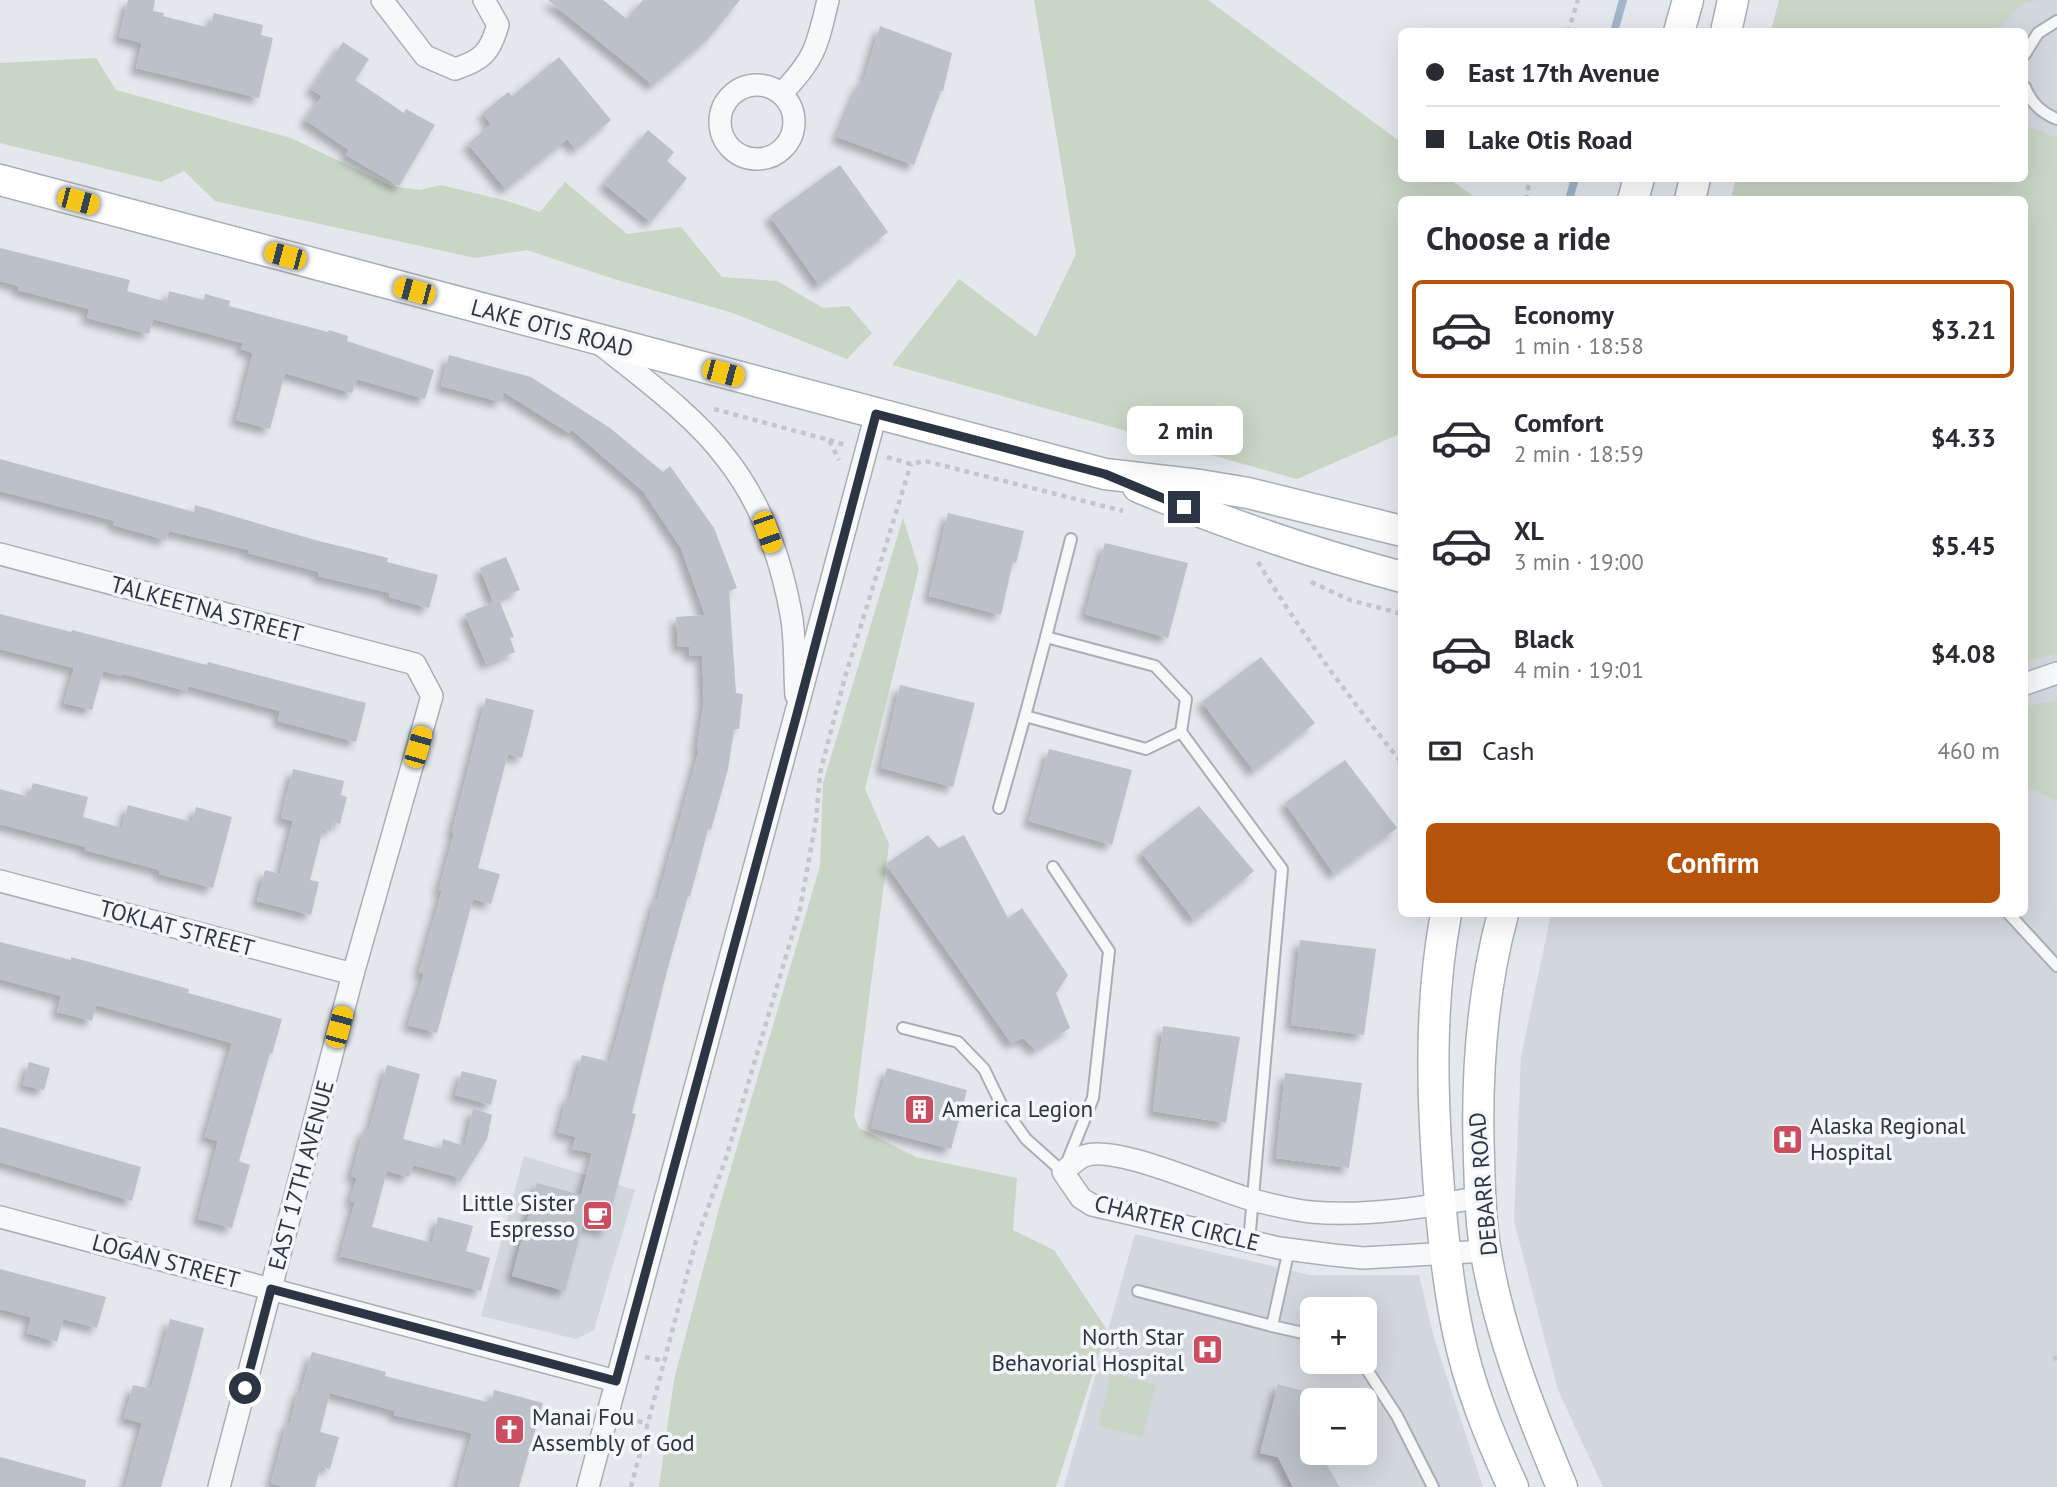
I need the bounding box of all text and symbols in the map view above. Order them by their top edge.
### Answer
text: East 17th Avenue [1468,56,1660,89]
text: Lake Otis Road [1468,123,1632,156]
car [55,185,102,217]
text: Choose a ride [1426,217,1611,259]
car [262,240,309,272]
car [391,275,438,307]
street label: LAKE OTIS ROAD [468,292,636,363]
icon: car [1430,298,1493,361]
text: Economy [1514,298,1614,331]
text: $3.21 [1931,313,1996,346]
text: 1 min · 18:58 [1514,331,1644,360]
car [700,357,747,389]
callout: 2 min [1126,406,1242,454]
icon: car [1430,406,1493,469]
text: Comfort [1514,406,1604,439]
text: 2 min [1157,416,1213,445]
text: $4.33 [1931,421,1996,454]
text: 2 min · 18:59 [1514,439,1644,468]
route end [1168,491,1200,523]
car [751,509,784,555]
icon: car [1430,514,1493,577]
text: XL [1514,514,1544,547]
text: $5.45 [1931,529,1996,562]
text: 3 min · 19:00 [1514,547,1644,576]
street label: TALKEETNA STREET [108,569,307,648]
icon: car [1430,622,1493,685]
text: Black [1514,622,1574,655]
text: $4.08 [1931,637,1996,670]
text: 4 min · 19:01 [1514,655,1644,684]
car [403,724,434,770]
icon: cash [1426,732,1464,770]
text: Cash [1482,734,1534,767]
text: 460 m [1938,736,2000,765]
button: Confirm [1426,823,2000,903]
street label: TOKLAT STREET [96,893,258,962]
car [324,1004,355,1050]
street label: EAST 17TH AVENUE [261,1077,340,1273]
building icon: America Legion [902,1092,936,1126]
place label: America Legion [942,1094,1093,1123]
street label: DEBARR ROAD [1462,1111,1503,1257]
place label: Alaska Regional Hospital [1810,1111,1966,1166]
hospital icon: Alaska Regional Hospital [1770,1122,1804,1156]
place label: Little Sister Espresso [462,1188,575,1243]
street label: CHARTER CIRCLE [1092,1188,1263,1257]
cafe icon: Little Sister Espresso [581,1199,615,1233]
street label: LOGAN STREET [89,1227,243,1294]
map controls [1300,1297,1377,1465]
button: + [1300,1297,1377,1374]
place label: North Star Behavorial Hospital [991,1322,1184,1377]
hospital icon: North Star Behavorial Hospital [1190,1333,1224,1367]
route start [229,1372,261,1404]
button: − [1300,1388,1377,1465]
place label: Manai Fou Assembly of God [532,1402,695,1457]
church icon: Manai Fou Assembly of God [492,1413,526,1447]

